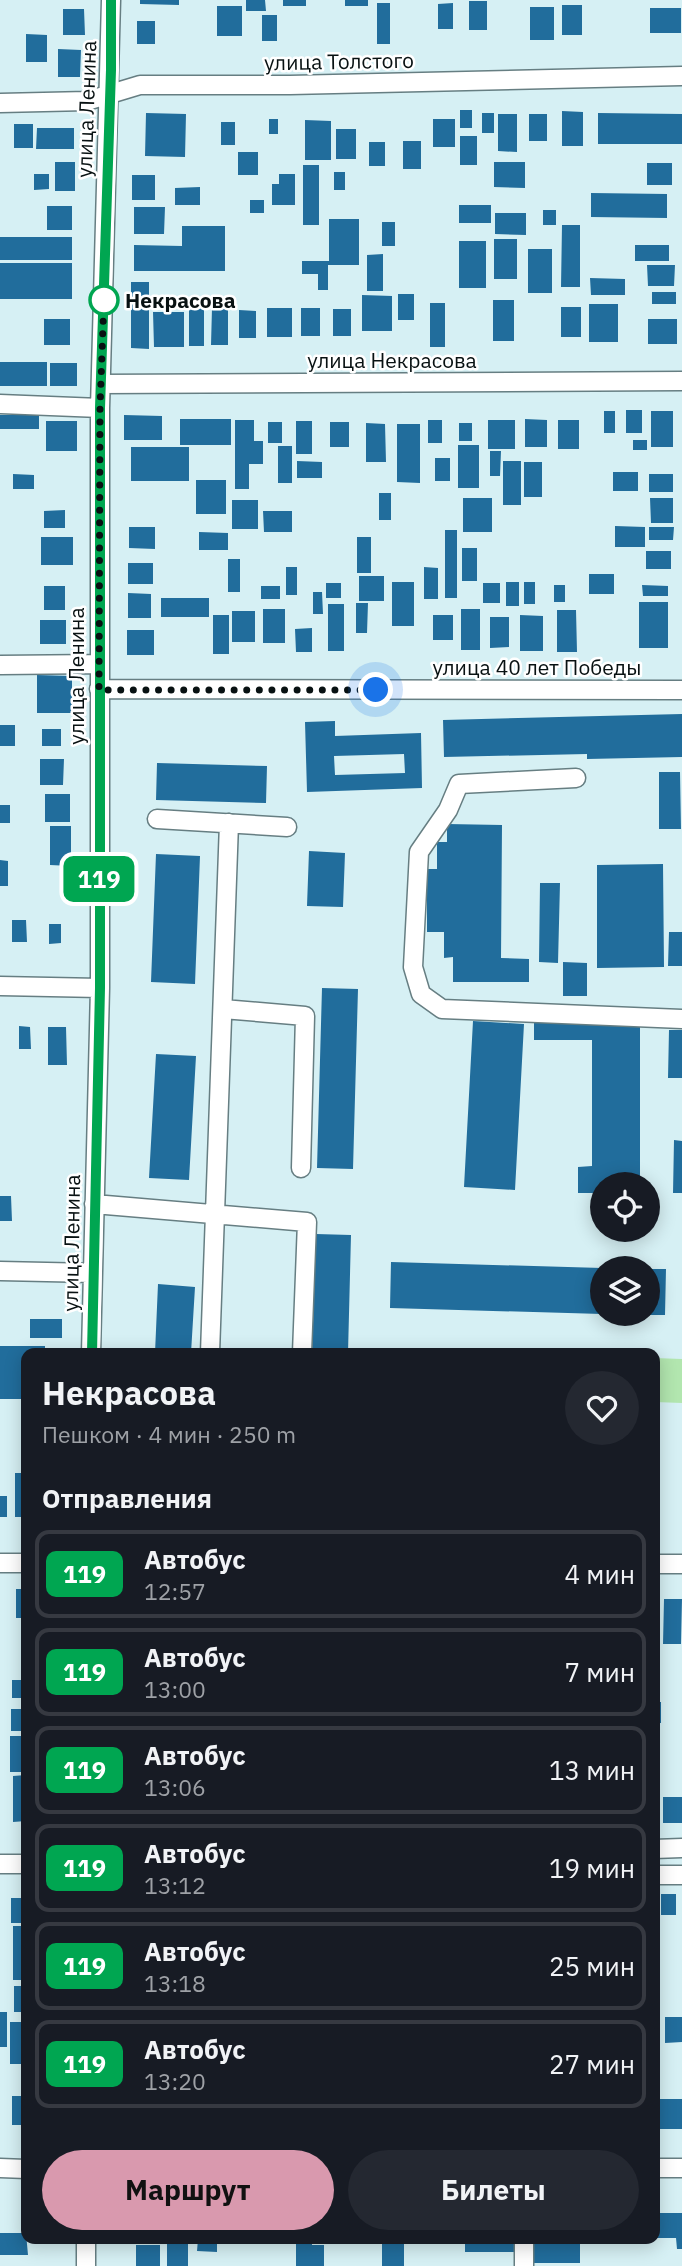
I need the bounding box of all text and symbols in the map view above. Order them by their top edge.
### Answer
street label: улица Ленина [70,40,102,178]
street label: улица Толстого [264,46,414,76]
marker: Некрасова [89,285,119,315]
place label: Некрасова [125,286,236,314]
street label: улица Некрасова [307,346,477,374]
street label: улица Ленина [62,607,90,745]
street label: улица 40 лет Победы [433,653,641,681]
your location [358,672,393,707]
line badge: 119 [59,856,139,902]
text: 119 [77,863,121,895]
map controls [590,1172,660,1326]
button: locate [590,1172,660,1242]
street label: улица Ленина [56,1174,86,1312]
button: layers [590,1256,660,1326]
text: Некрасова [42,1371,216,1414]
button: heart [565,1371,639,1445]
text: Пешком · 4 мин · 250 m [42,1419,296,1449]
text: Отправления [42,1481,212,1515]
text: Автобус [144,1542,246,1576]
text: 4 мин [565,1557,635,1591]
text: 119 [63,1558,106,1590]
text: 12:57 [144,1576,206,1606]
text: Автобус [144,1640,246,1674]
text: 7 мин [565,1655,635,1689]
text: 119 [63,1656,106,1688]
text: 13:00 [144,1674,206,1704]
text: Автобус [144,1738,246,1772]
text: 13 мин [549,1753,635,1787]
text: 119 [63,1754,106,1786]
text: 13:06 [144,1772,206,1802]
text: Автобус [144,1836,246,1870]
text: 19 мин [549,1851,635,1885]
text: 119 [63,1852,106,1884]
text: 13:12 [144,1870,206,1900]
text: Автобус [144,1934,246,1968]
text: 25 мин [549,1949,635,1983]
text: 119 [63,1950,106,1982]
text: 13:18 [144,1968,206,1998]
text: Автобус [144,2032,246,2066]
text: 27 мин [549,2047,635,2081]
text: 119 [63,2048,106,2080]
text: 13:20 [144,2066,206,2096]
button: Маршрут [42,2150,334,2230]
button: Билеты [348,2150,639,2230]

